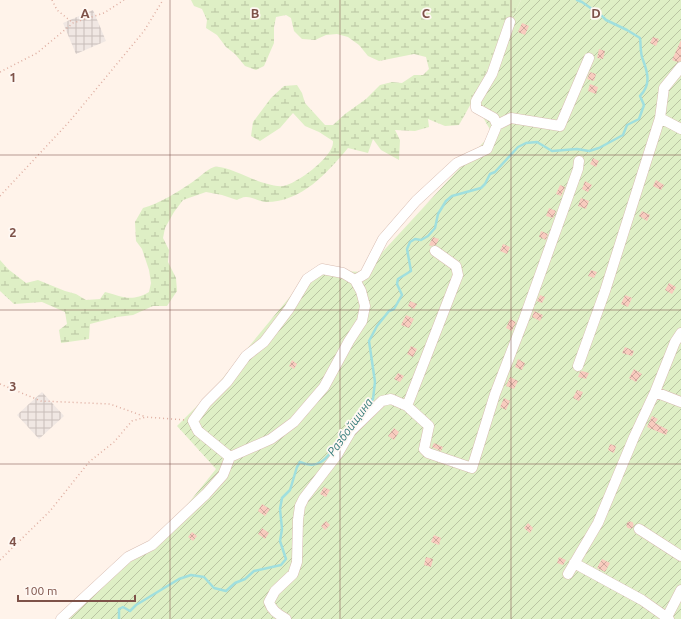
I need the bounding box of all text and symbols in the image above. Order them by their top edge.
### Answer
text: A [80,6,90,20]
text: B [251,6,260,20]
text: C [422,6,431,20]
text: D [591,6,601,20]
text: 1 [9,70,17,84]
text: 2 [9,225,17,239]
text: 3 [9,379,17,393]
water label: Разбойщина [324,395,375,458]
text: 4 [9,534,17,548]
scale bar [18,577,135,603]
text: 100 m [24,584,57,597]

